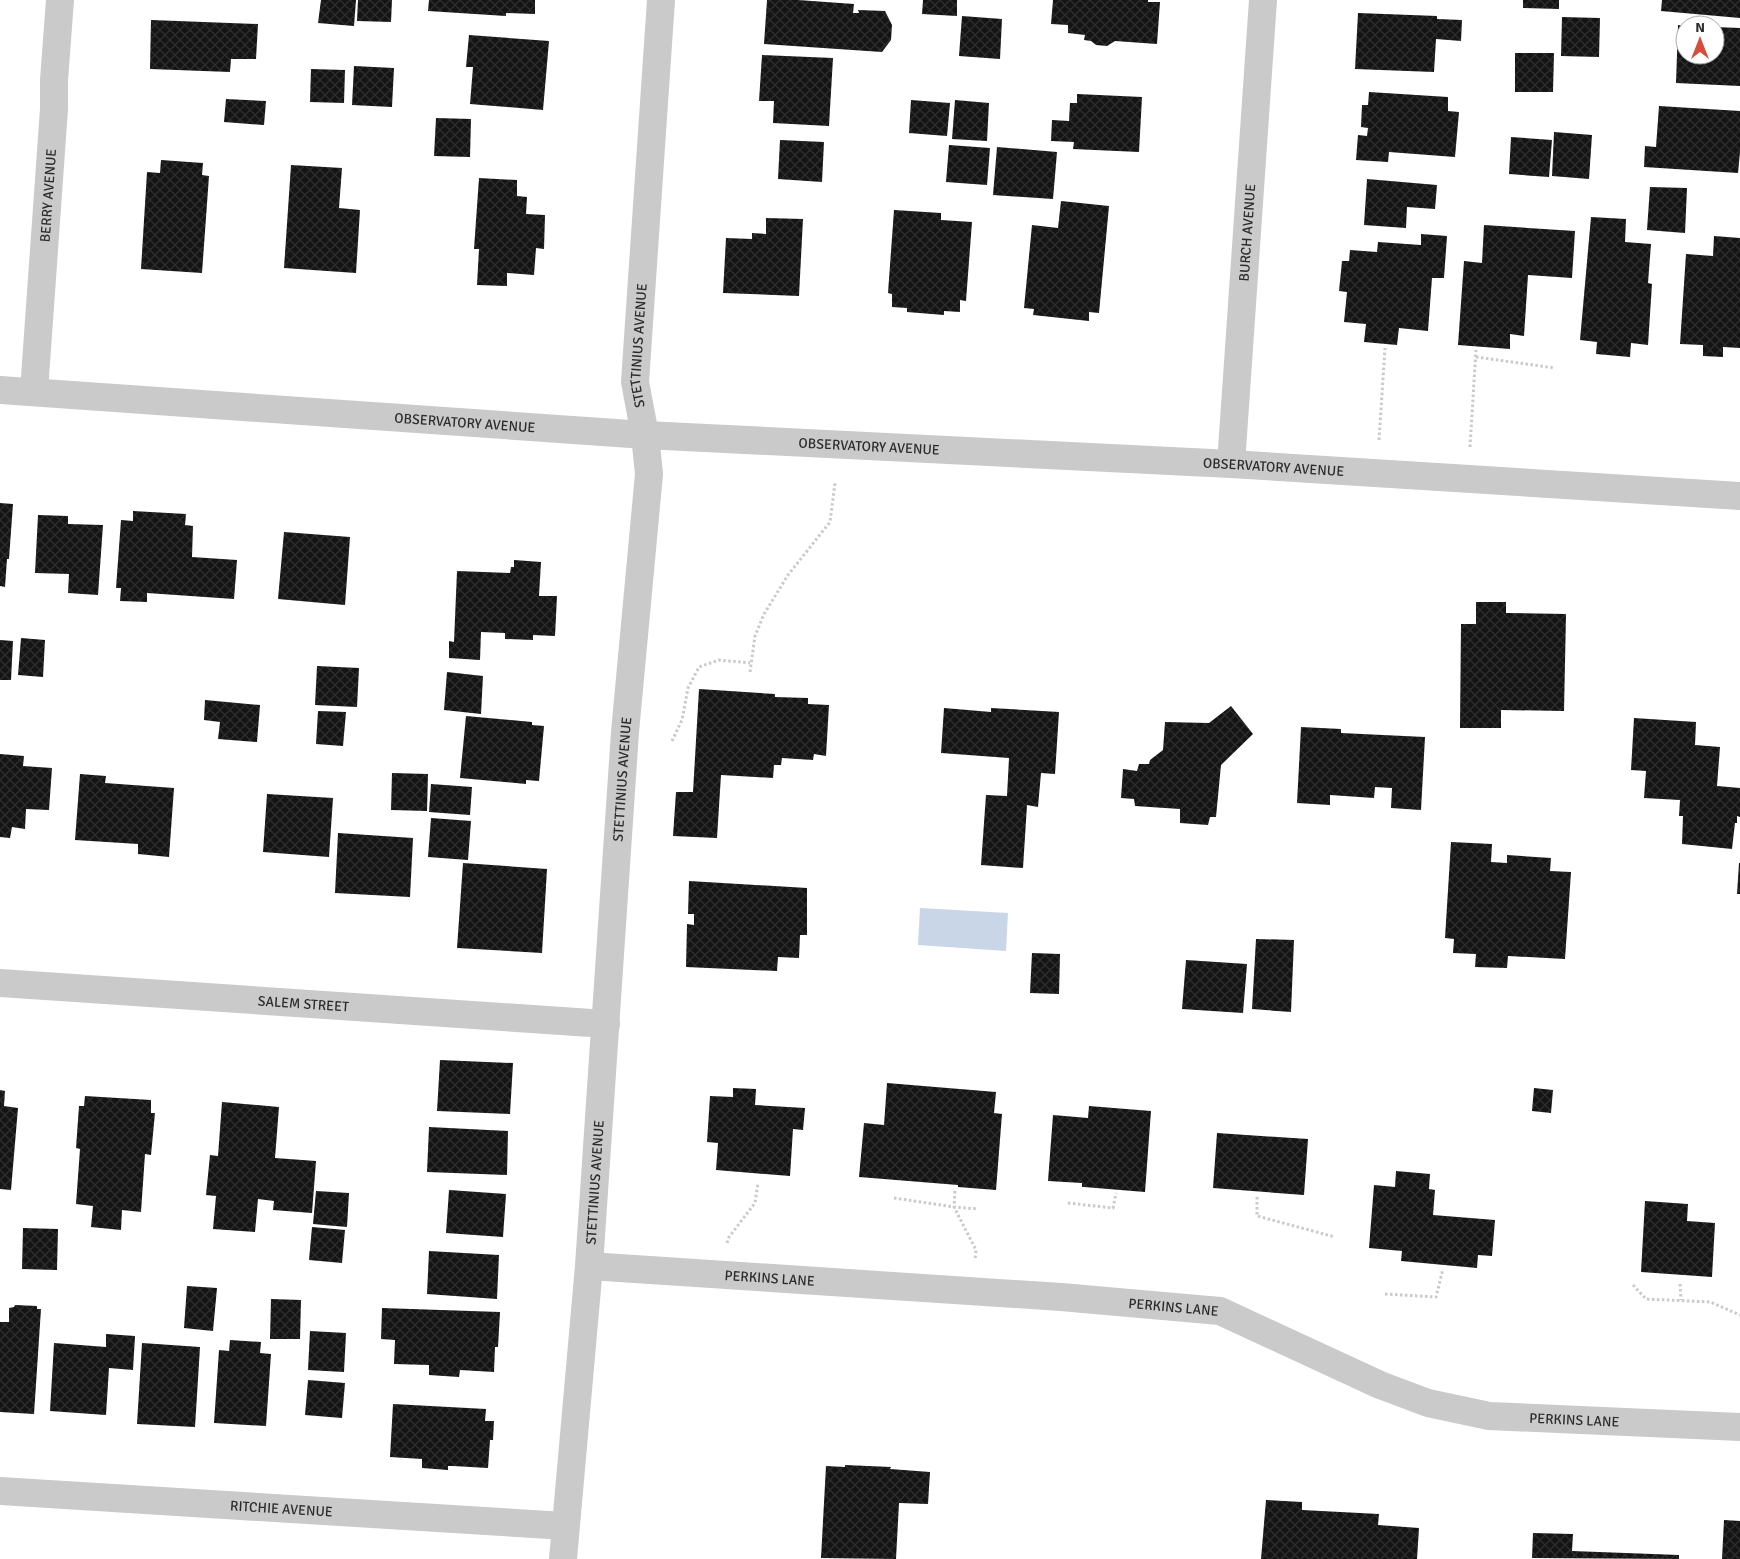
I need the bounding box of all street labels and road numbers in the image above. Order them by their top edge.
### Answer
street label: BERRY AVENUE [37,148,60,243]
street label: BURCH AVENUE [1236,183,1259,282]
street label: STETTINIUS AVENUE [627,283,651,409]
street label: OBSERVATORY AVENUE [394,410,536,436]
street label: OBSERVATORY AVENUE [798,435,940,459]
street label: OBSERVATORY AVENUE [1203,455,1345,480]
street label: STETTINIUS AVENUE [610,716,635,842]
street label: SALEM STREET [257,992,350,1016]
street label: STETTINIUS AVENUE [582,1119,608,1245]
street label: PERKINS LANE [724,1267,815,1290]
street label: PERKINS LANE [1128,1295,1219,1320]
street label: PERKINS LANE [1529,1410,1620,1431]
street label: RITCHIE AVENUE [230,1497,333,1521]

